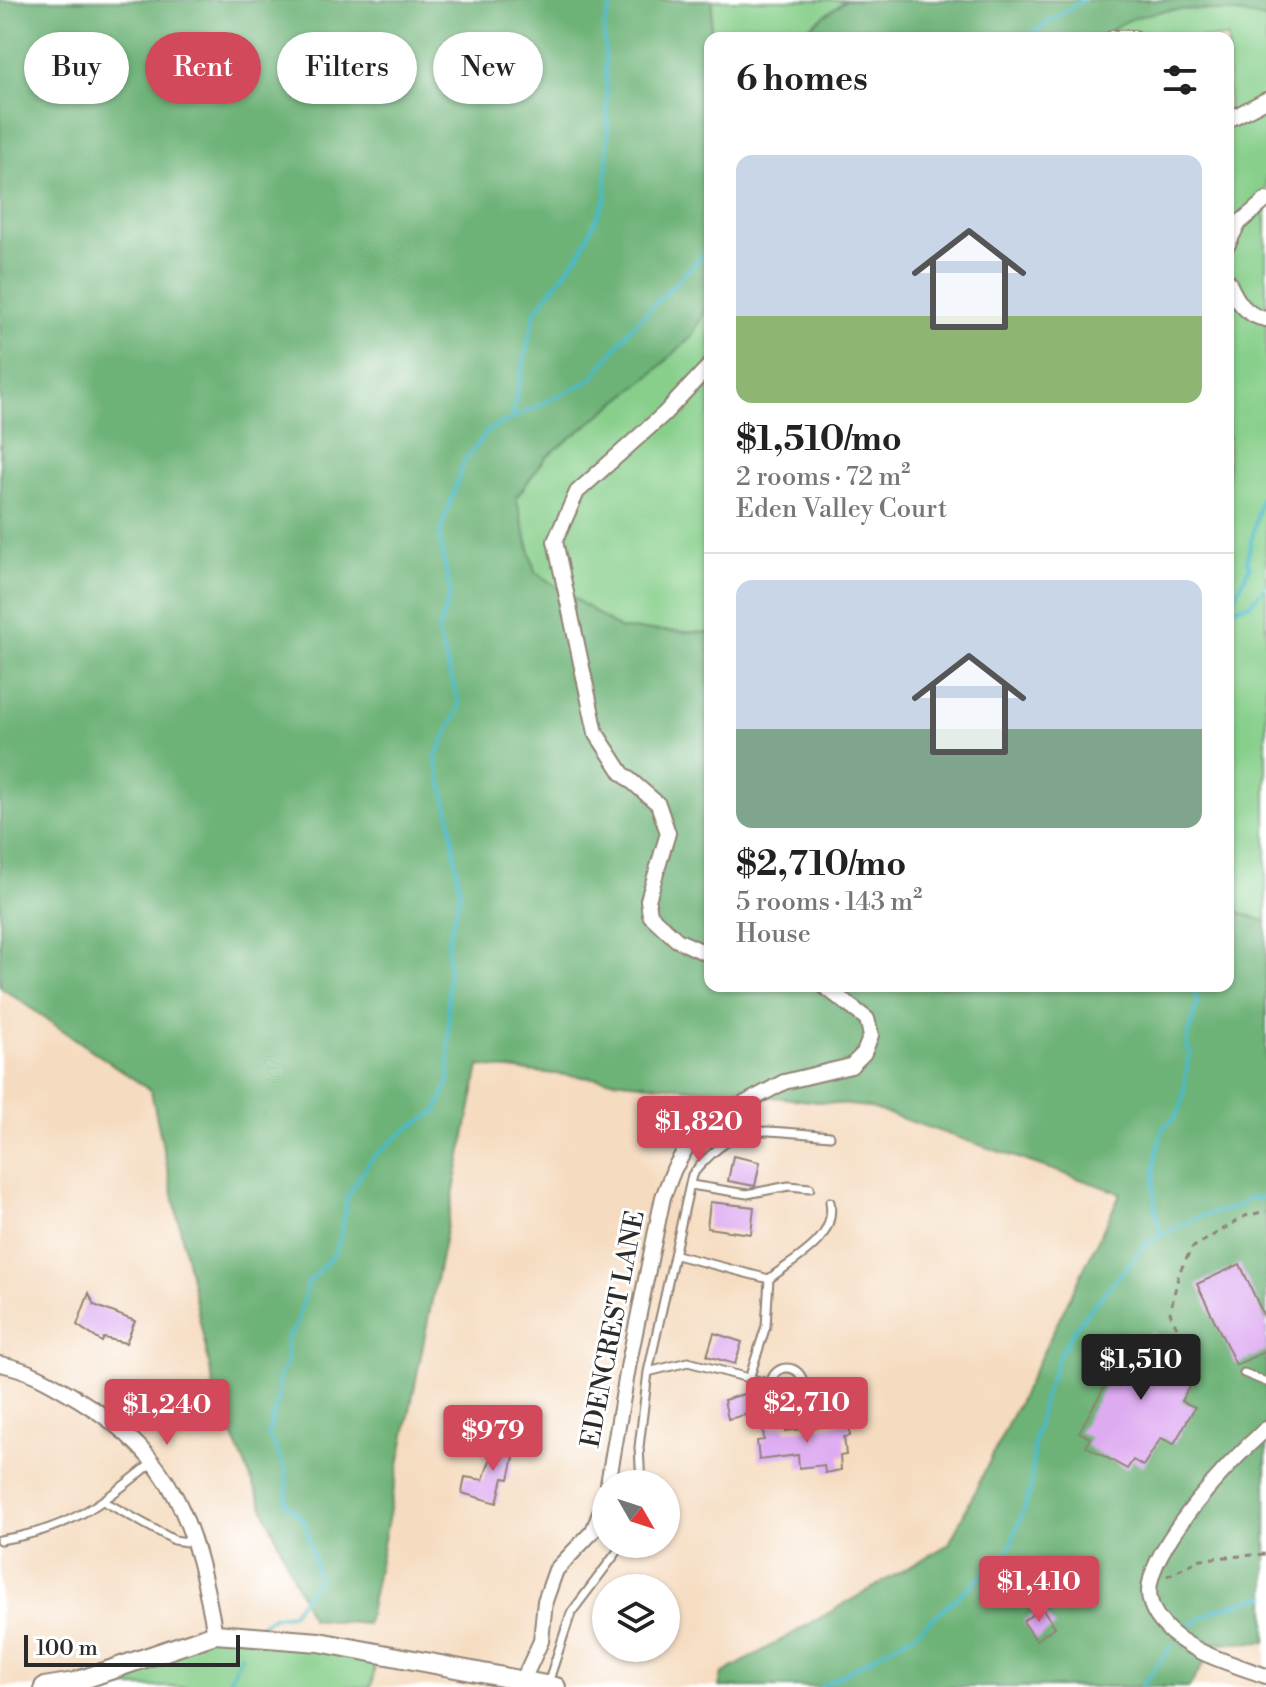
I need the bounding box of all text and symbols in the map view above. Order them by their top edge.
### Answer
chip: Buy [24,32,129,104]
chip: Rent [145,32,261,104]
chip: Filters [277,32,417,104]
chip: New [433,32,543,104]
icon: filters [1158,58,1202,102]
text: 6 homes [736,59,868,101]
icon: home [897,207,1041,351]
text: $1,510/mo [736,419,902,461]
text: 2 rooms · 72 m² [736,461,910,493]
text: Eden Valley Court [736,493,947,525]
icon: home [897,632,1041,776]
text: $2,710/mo [736,844,906,886]
text: 5 rooms · 143 m² [736,886,922,918]
text: House [736,918,811,950]
pin: $1,820 [634,1096,764,1164]
text: $1,820 [655,1106,743,1138]
street label: EDENCREST LANE [574,1208,652,1450]
pin: $1,510 [1076,1334,1206,1402]
text: $1,510 [1100,1344,1182,1376]
pin: $2,710 [742,1377,872,1445]
pin: $1,240 [102,1379,232,1447]
text: $2,710 [764,1387,850,1419]
text: $1,240 [122,1389,212,1421]
pin: $979 [446,1405,540,1473]
text: $979 [461,1415,525,1447]
north arrow [592,1470,680,1558]
map controls [592,1470,680,1662]
pin: $1,410 [974,1556,1104,1624]
text: $1,410 [997,1566,1081,1598]
button: layers [592,1574,680,1662]
scale bar [24,1631,240,1667]
text: 100 m [36,1635,98,1662]

